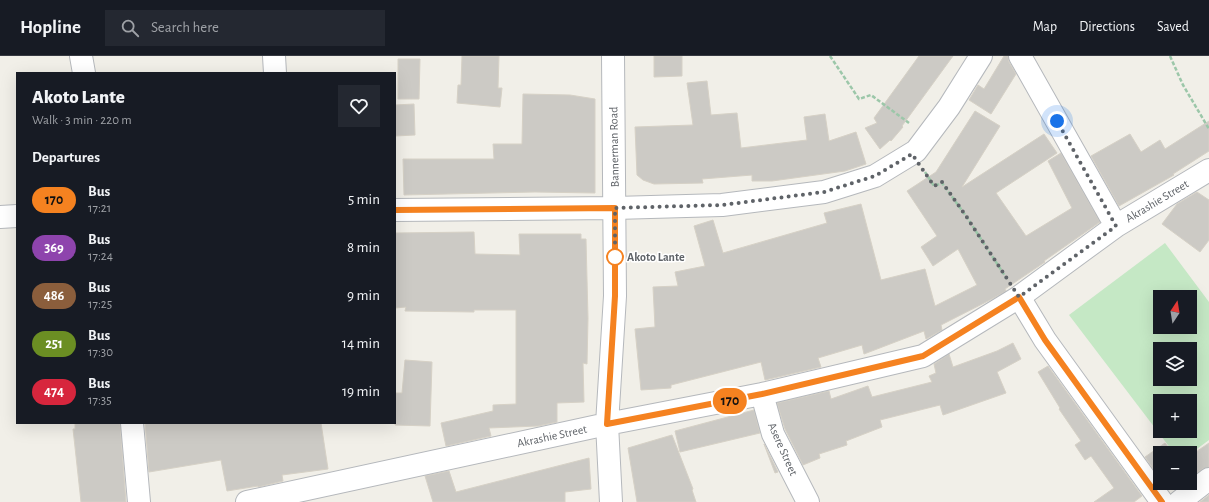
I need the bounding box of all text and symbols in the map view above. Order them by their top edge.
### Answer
search box [105,10,385,46]
icon: search [119,17,141,39]
text: Hopline [20,18,81,37]
text: Search here [151,20,219,35]
text: Map [1033,20,1057,34]
text: Directions [1079,20,1135,34]
text: Saved [1157,20,1189,34]
button: heart [338,85,380,127]
text: Akoto Lante [32,88,125,107]
street label: Bannerman Road [607,107,621,187]
your location [1047,111,1067,131]
text: Walk · 3 min · 220 m [32,114,132,127]
text: Departures [32,150,100,165]
street label: Akrashie Street [1123,177,1191,224]
text: Bus [88,184,110,199]
text: 5 min [348,192,380,207]
text: 170 [45,193,63,207]
text: 17:21 [88,202,111,215]
text: Bus [88,232,110,247]
text: 8 min [347,240,380,255]
text: 369 [44,241,64,255]
marker: Akoto Lante [606,248,624,266]
text: 17:24 [88,250,113,263]
place label: Akoto Lante [627,251,685,263]
text: Bus [88,280,110,295]
text: 9 min [347,288,380,303]
text: 486 [44,289,64,303]
north arrow [1153,290,1197,334]
map controls [1153,290,1197,490]
text: 17:25 [88,298,112,311]
text: Bus [88,328,110,343]
text: 14 min [342,336,380,351]
text: 251 [45,337,63,351]
button: layers [1153,342,1197,386]
text: 17:30 [88,346,113,359]
text: Bus [88,376,110,391]
text: 19 min [342,384,380,399]
text: 474 [44,385,64,399]
line badge: 170 [707,388,753,414]
text: 17:35 [88,394,112,407]
text: 170 [721,394,739,408]
button: + [1153,394,1197,438]
street label: Asere Street [766,421,800,477]
street label: Akrashie Street [516,423,588,449]
button: − [1153,446,1197,490]

